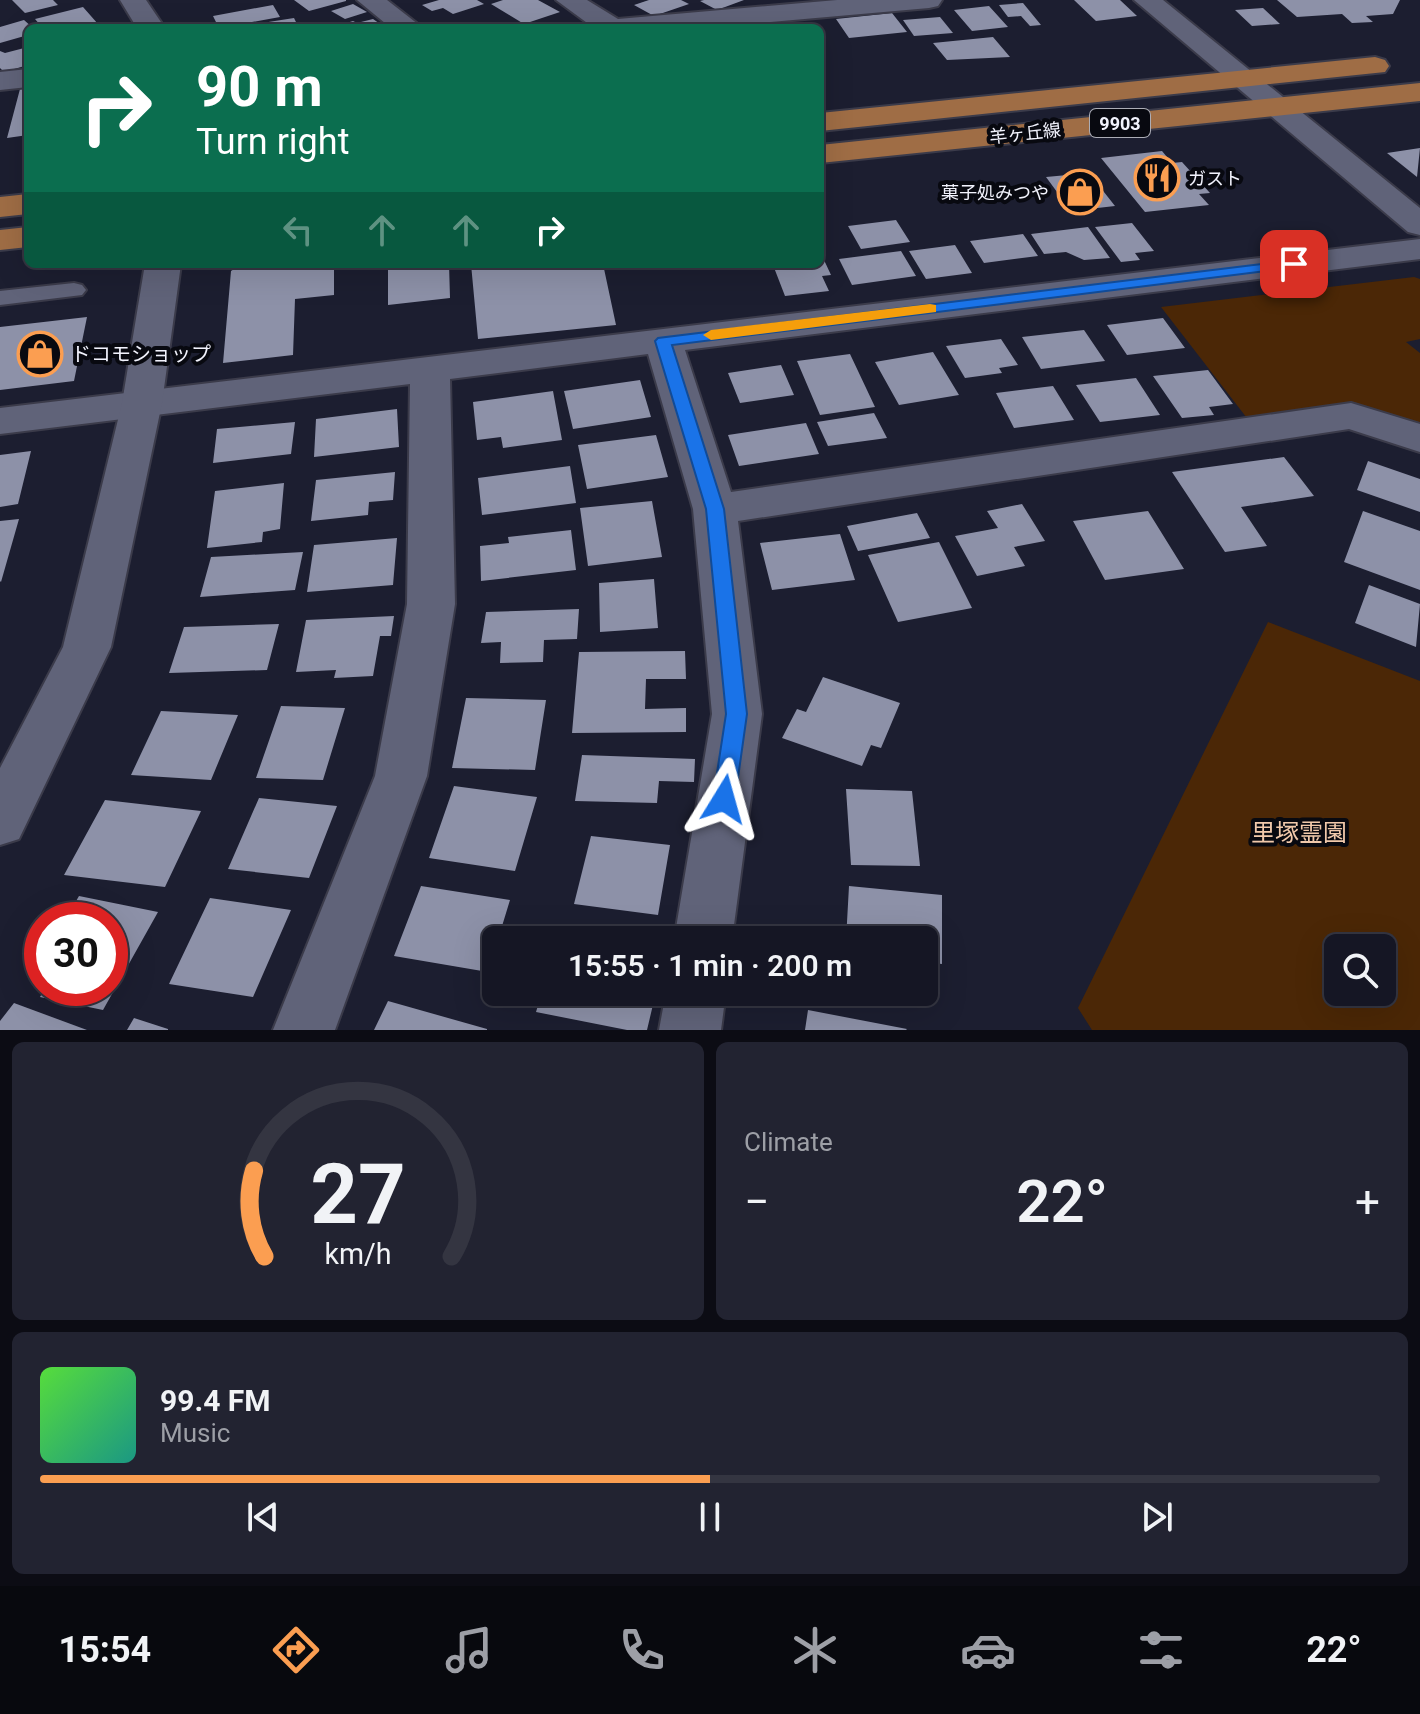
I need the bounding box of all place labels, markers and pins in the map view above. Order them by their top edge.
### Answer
restaurant icon: ガスト [1133,154,1181,202]
shop icon: 菓子処みつや [1056,168,1104,216]
place label: ガスト [1188,168,1242,189]
place label: 菓子処みつや [941,182,1049,203]
pin [1260,230,1328,298]
shop icon: ドコモショップ [16,330,64,378]
place label: ドコモショップ [71,342,211,366]

